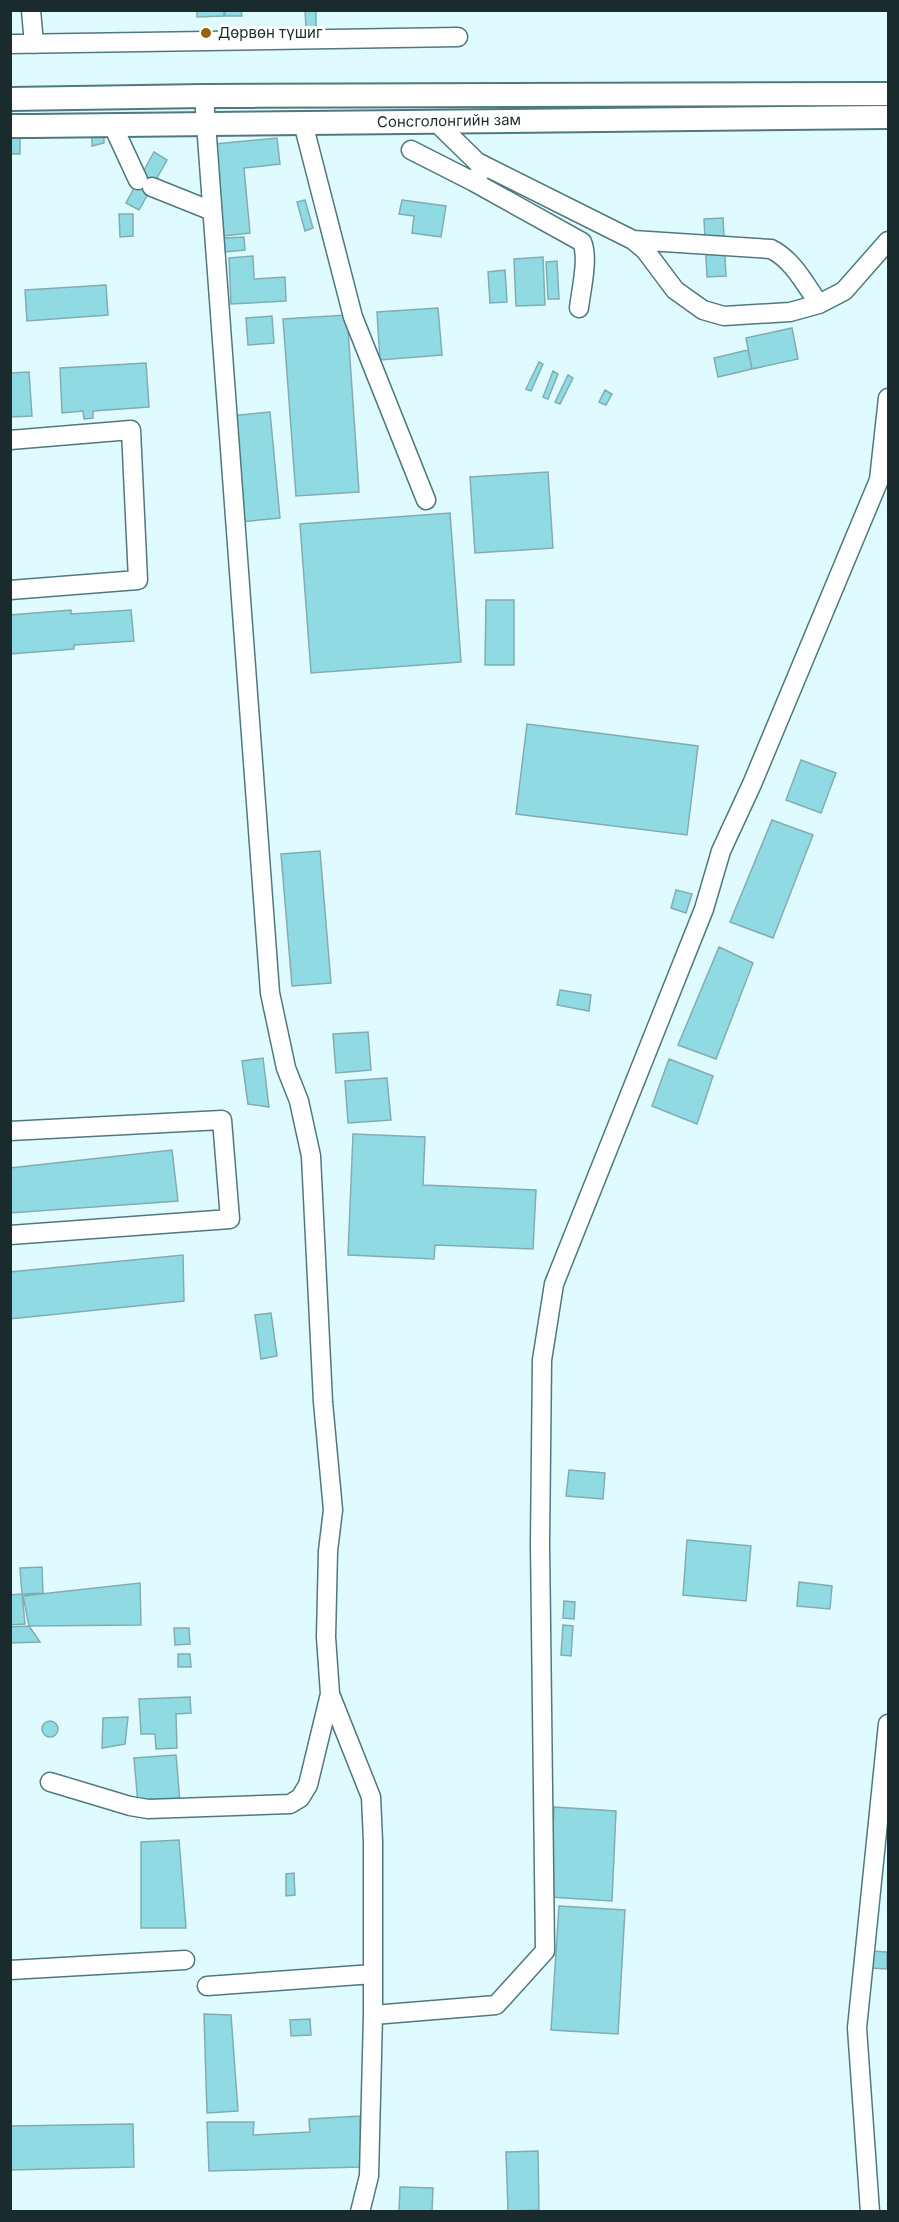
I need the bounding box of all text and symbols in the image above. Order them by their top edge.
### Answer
place label: Дөрвөн түшиг [218,23,323,42]
marker: Дөрвөн түшиг [199,26,213,40]
street label: Сонсголонгийн зам [377,110,521,131]

